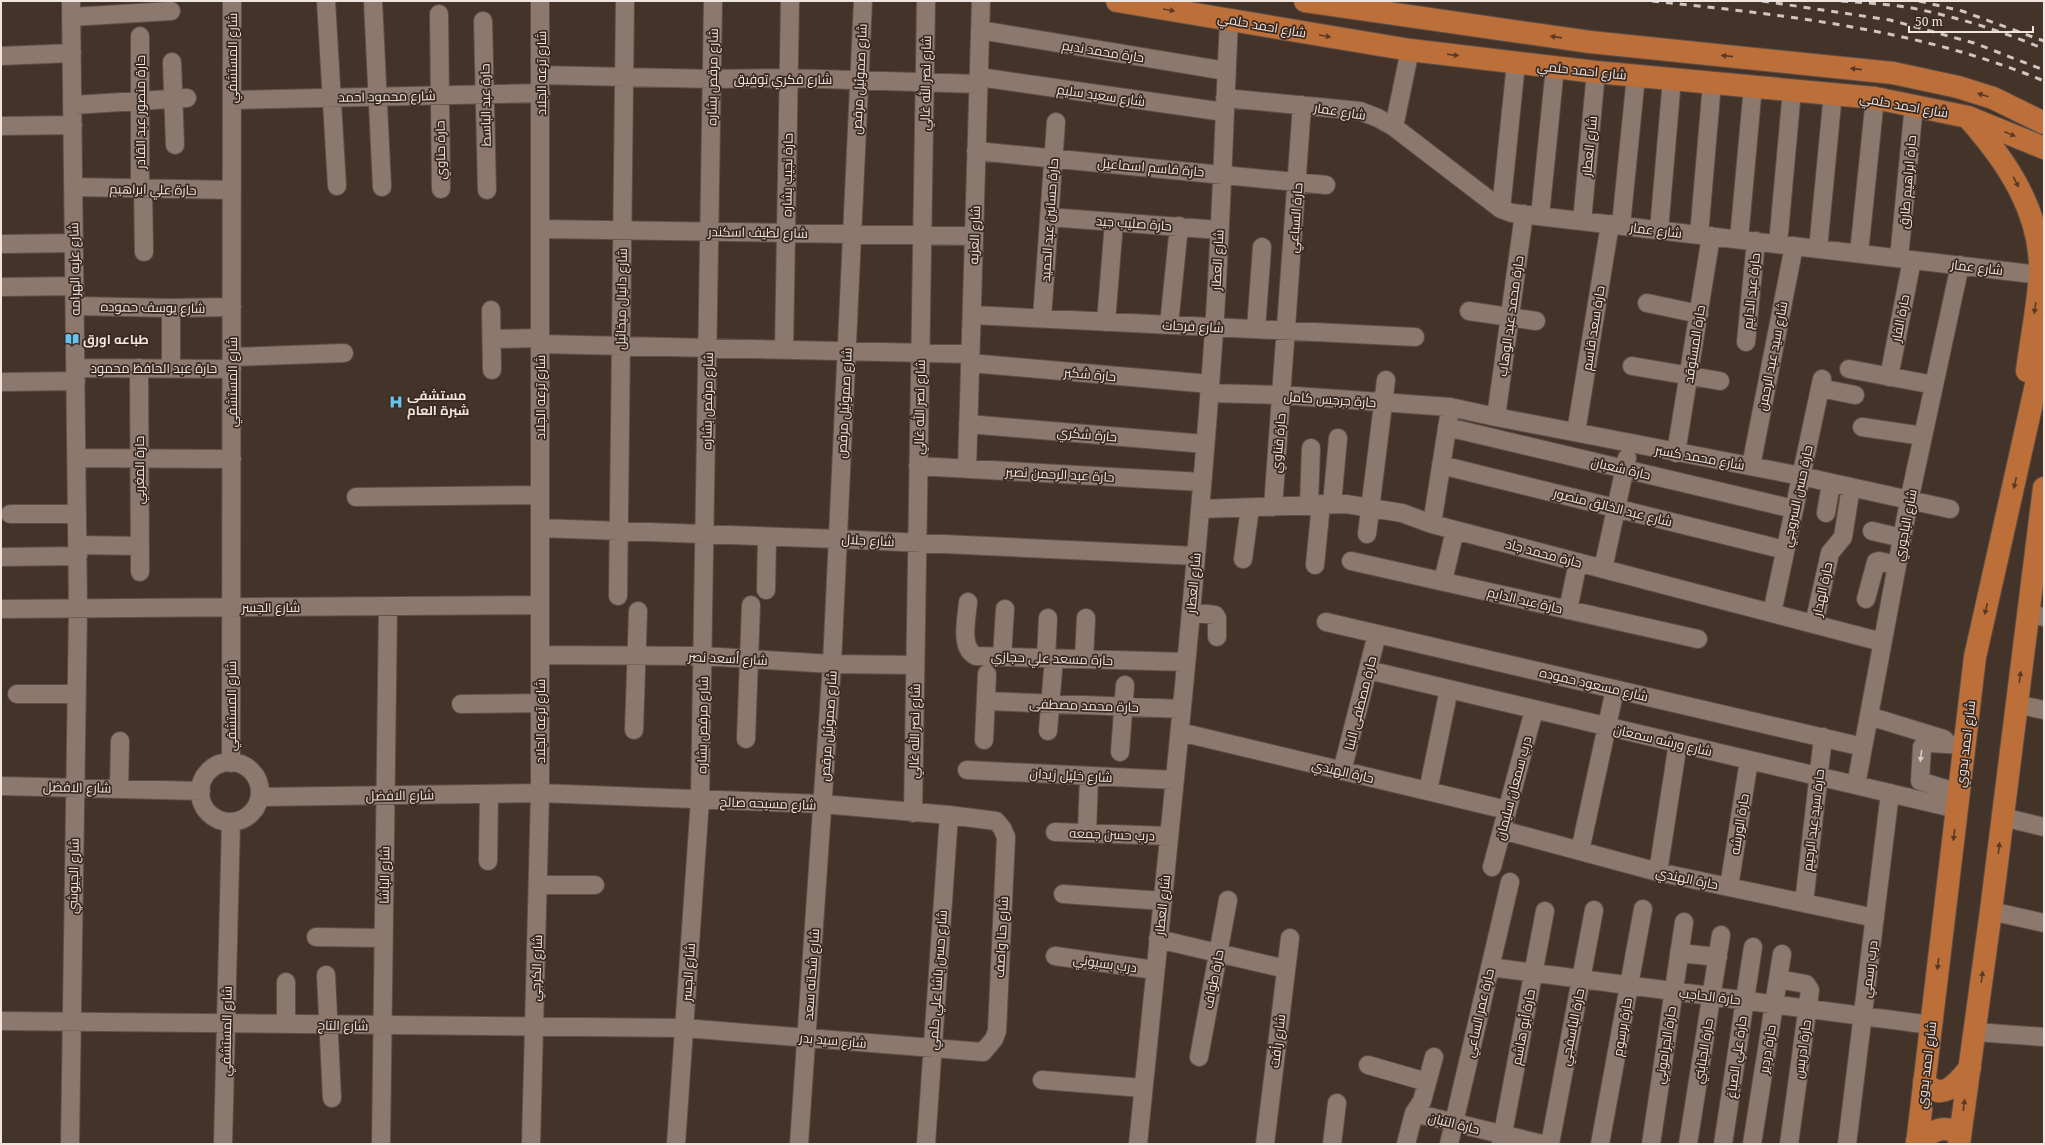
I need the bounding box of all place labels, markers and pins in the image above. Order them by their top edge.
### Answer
place label: طباعه اورق [83,330,149,348]
library icon: طباعه اورق [64,331,80,347]
place label: مستشفى شبرة العام [407,386,469,420]
hospital icon: مستشفى شبرة العام [388,394,404,410]

